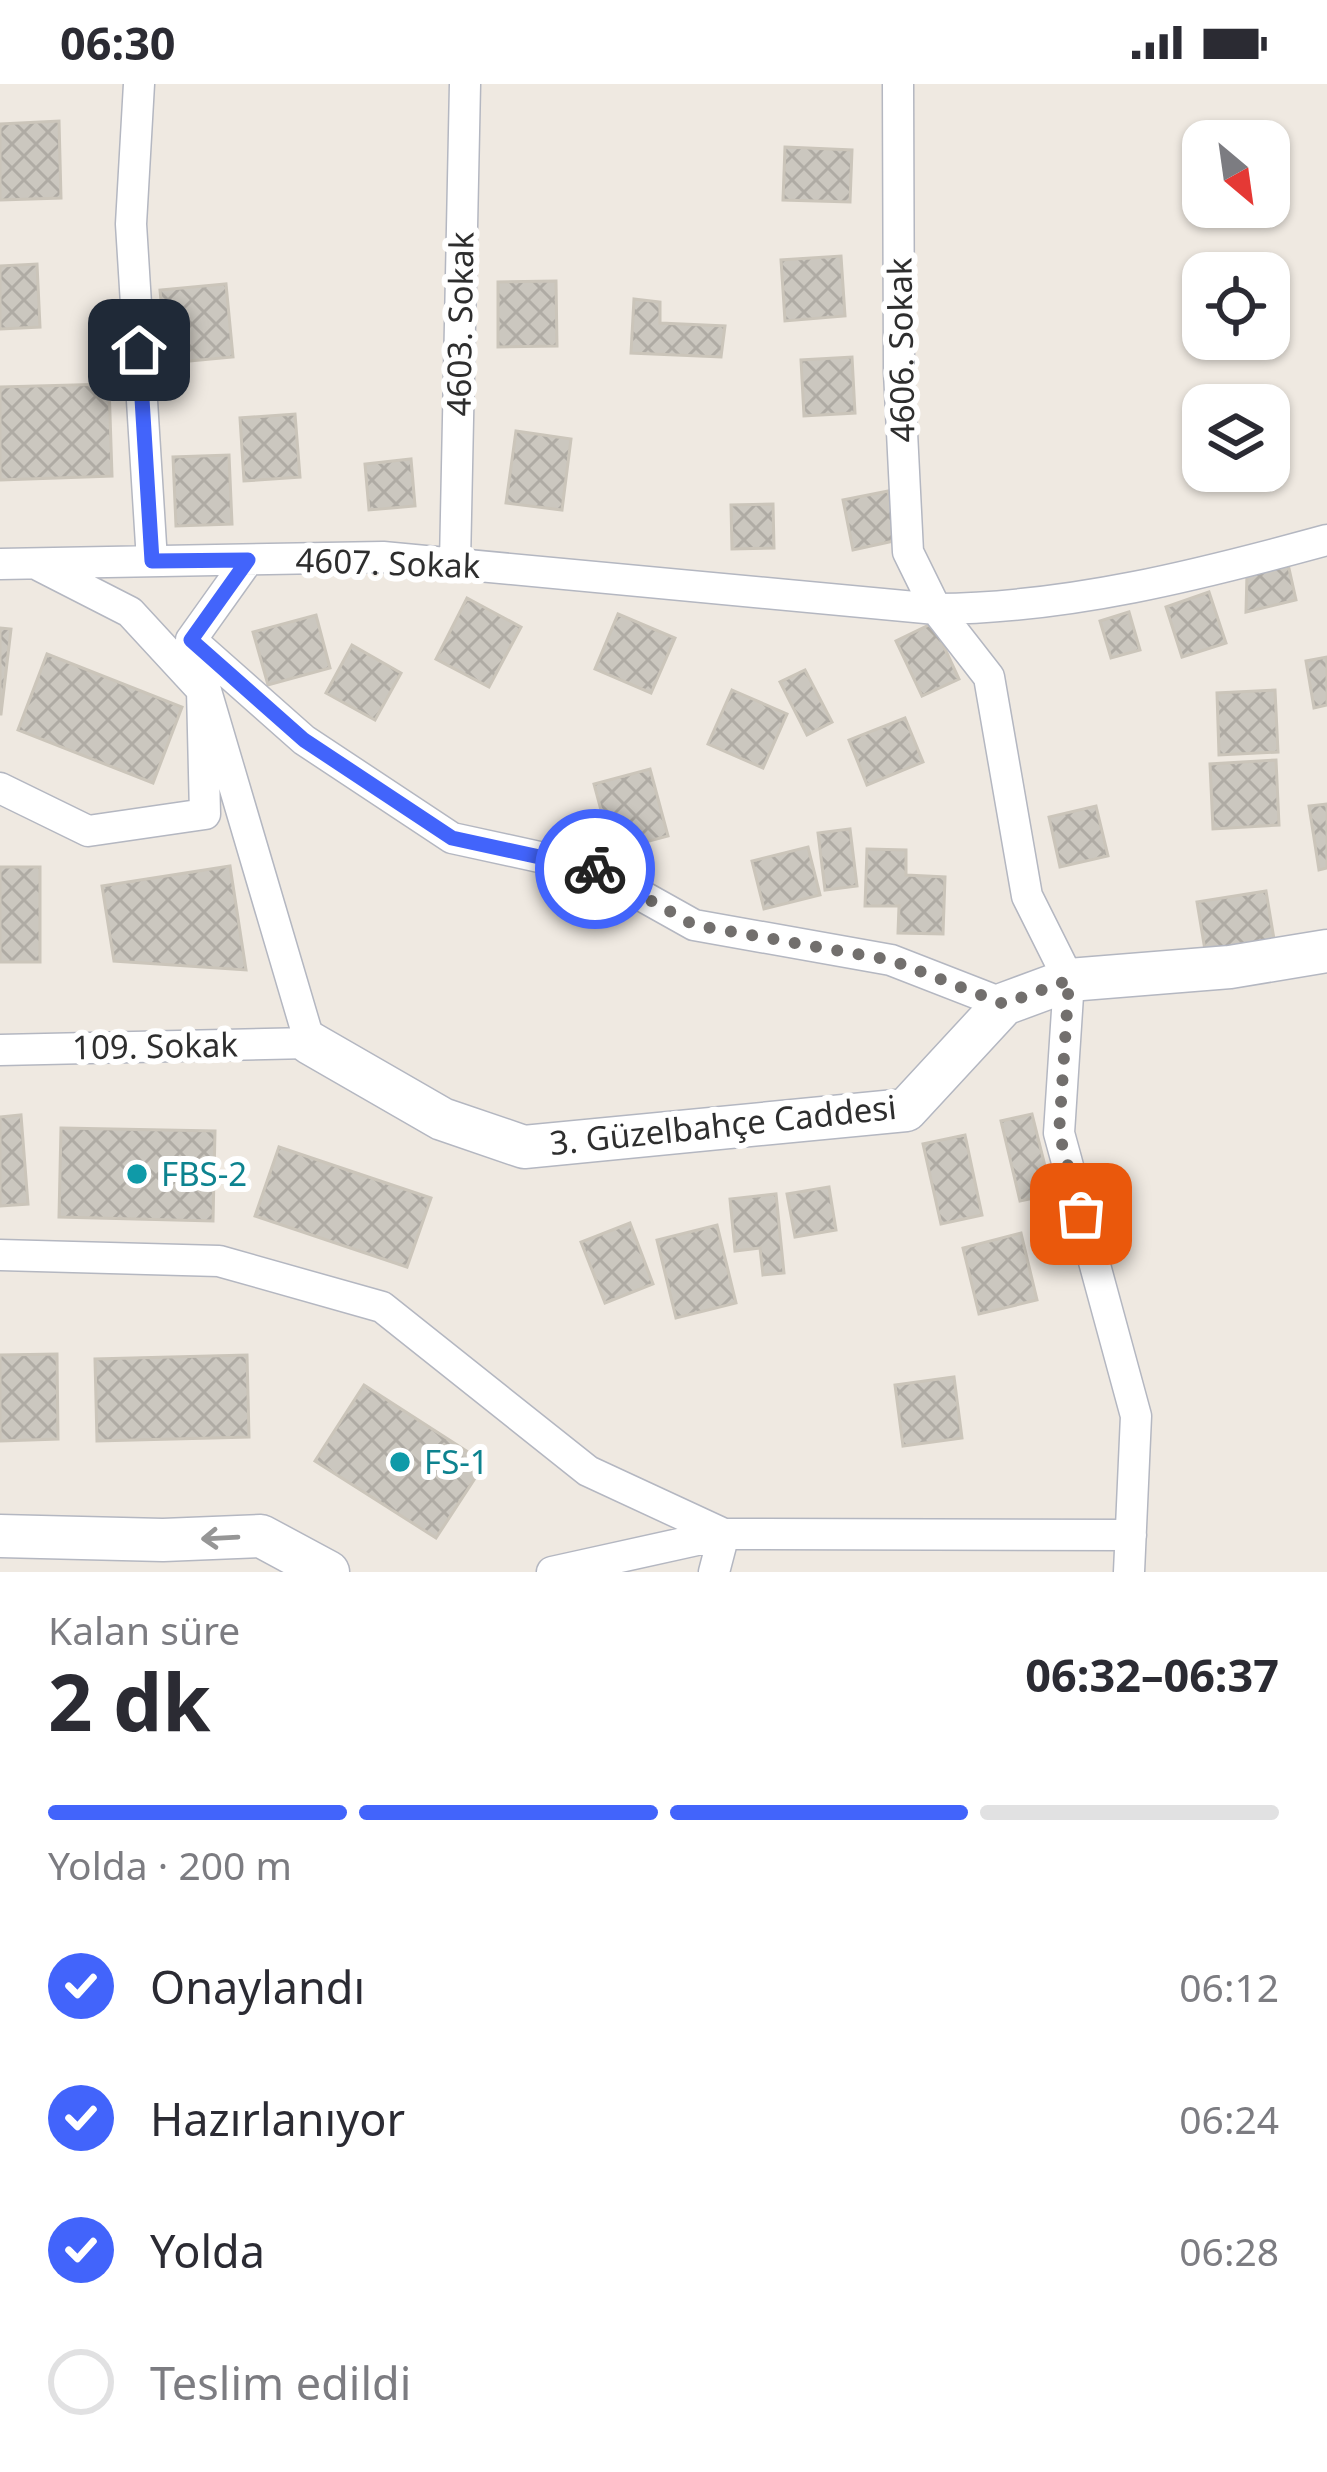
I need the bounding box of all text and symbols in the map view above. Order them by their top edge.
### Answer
text: 06:30 [60,12,176,73]
north arrow [1182,120,1290,228]
map controls [1182,120,1290,492]
street label: 4603. Sokak [435,231,484,417]
button: locate [1182,252,1290,360]
street label: 4606. Sokak [876,257,925,443]
pin [88,299,190,401]
icon: home [106,317,172,383]
button: layers [1182,384,1290,492]
street label: 4607. Sokak [295,537,482,588]
courier [535,809,655,929]
icon: bike [562,836,628,902]
street label: 109. Sokak [72,1022,239,1069]
street label: 3. Güzelbahçe Caddesi [547,1084,899,1165]
place label: FBS-2 [161,1151,247,1196]
marker: FBS-2 [124,1161,150,1187]
pin [1030,1163,1132,1265]
icon: bag [1048,1181,1114,1247]
place label: FS-1 [424,1439,489,1484]
marker: FS-1 [387,1449,413,1475]
one-way arrow [201,1527,240,1550]
text: Kalan süre [48,1603,240,1656]
text: 06:32–06:37 [1025,1644,1279,1705]
text: 2 dk [48,1648,211,1754]
text: Yolda · 200 m [48,1838,292,1891]
icon: check [48,1953,114,2019]
text: Onaylandı [150,1956,365,2017]
text: 06:12 [1179,1960,1279,2013]
icon: check [48,2085,114,2151]
text: Hazırlanıyor [150,2088,405,2149]
text: 06:24 [1179,2092,1279,2145]
icon: check [48,2217,114,2283]
text: Yolda [150,2220,265,2281]
text: 06:28 [1179,2224,1279,2277]
text: Teslim edildi [150,2352,411,2413]

